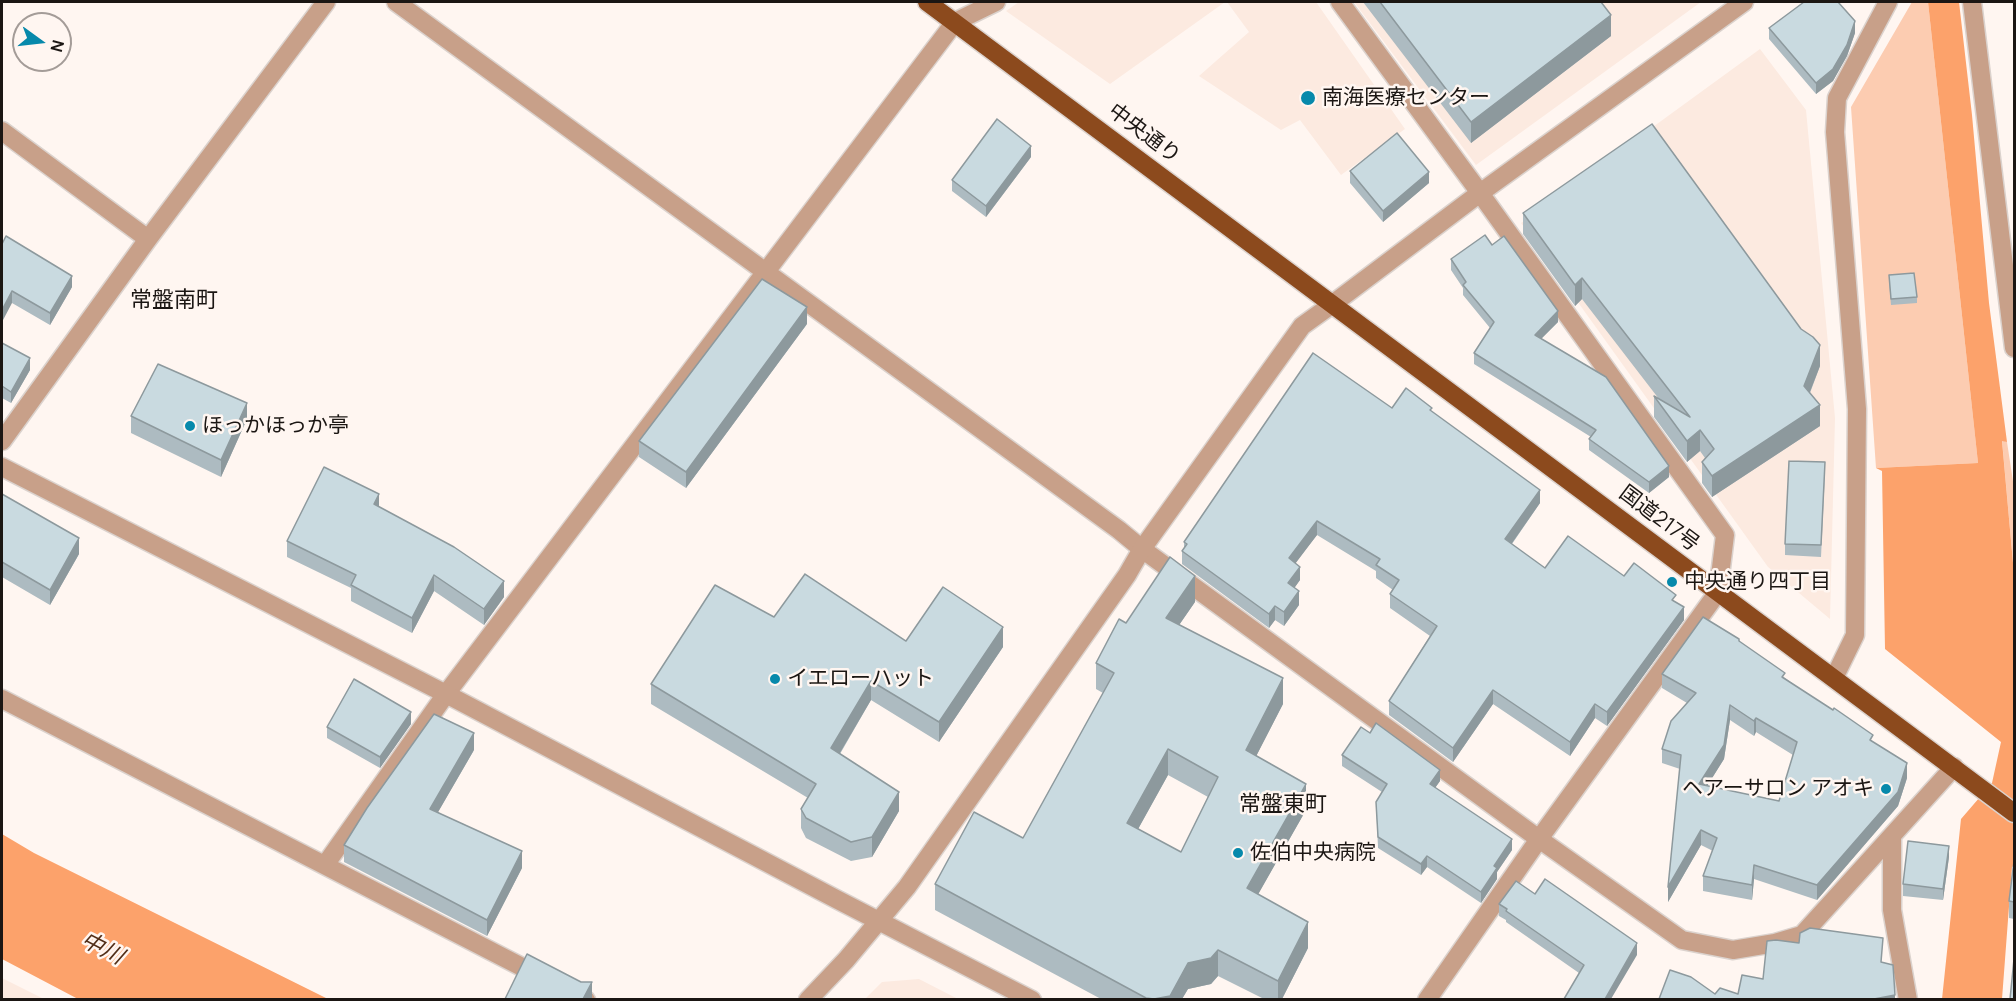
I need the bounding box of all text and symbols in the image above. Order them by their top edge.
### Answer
north arrow [12,12,72,72]
text: N [45,38,70,55]
place label: 南海医療センター [1322,85,1490,111]
marker: 南海医療センター [1299,89,1317,107]
street label: 中央通り [1103,99,1185,169]
district label: 常盤南町 [130,288,218,314]
place label: ほっかほっか亭 [202,413,349,439]
marker: ほっかほっか亭 [183,419,197,433]
street label: 国道217号 [1614,481,1704,557]
place label: 中央通り四丁目 [1684,569,1831,595]
marker: 中央通り四丁目 [1665,575,1679,589]
place label: イエローハット [787,666,934,692]
marker: イエローハット [768,672,782,686]
place label: ヘアーサロン アオキ [1682,776,1874,802]
marker: ヘアーサロン アオキ [1879,782,1893,796]
district label: 常盤東町 [1239,792,1327,818]
place label: 佐伯中央病院 [1250,840,1376,866]
marker: 佐伯中央病院 [1231,846,1245,860]
water label: 中川 [76,927,128,971]

